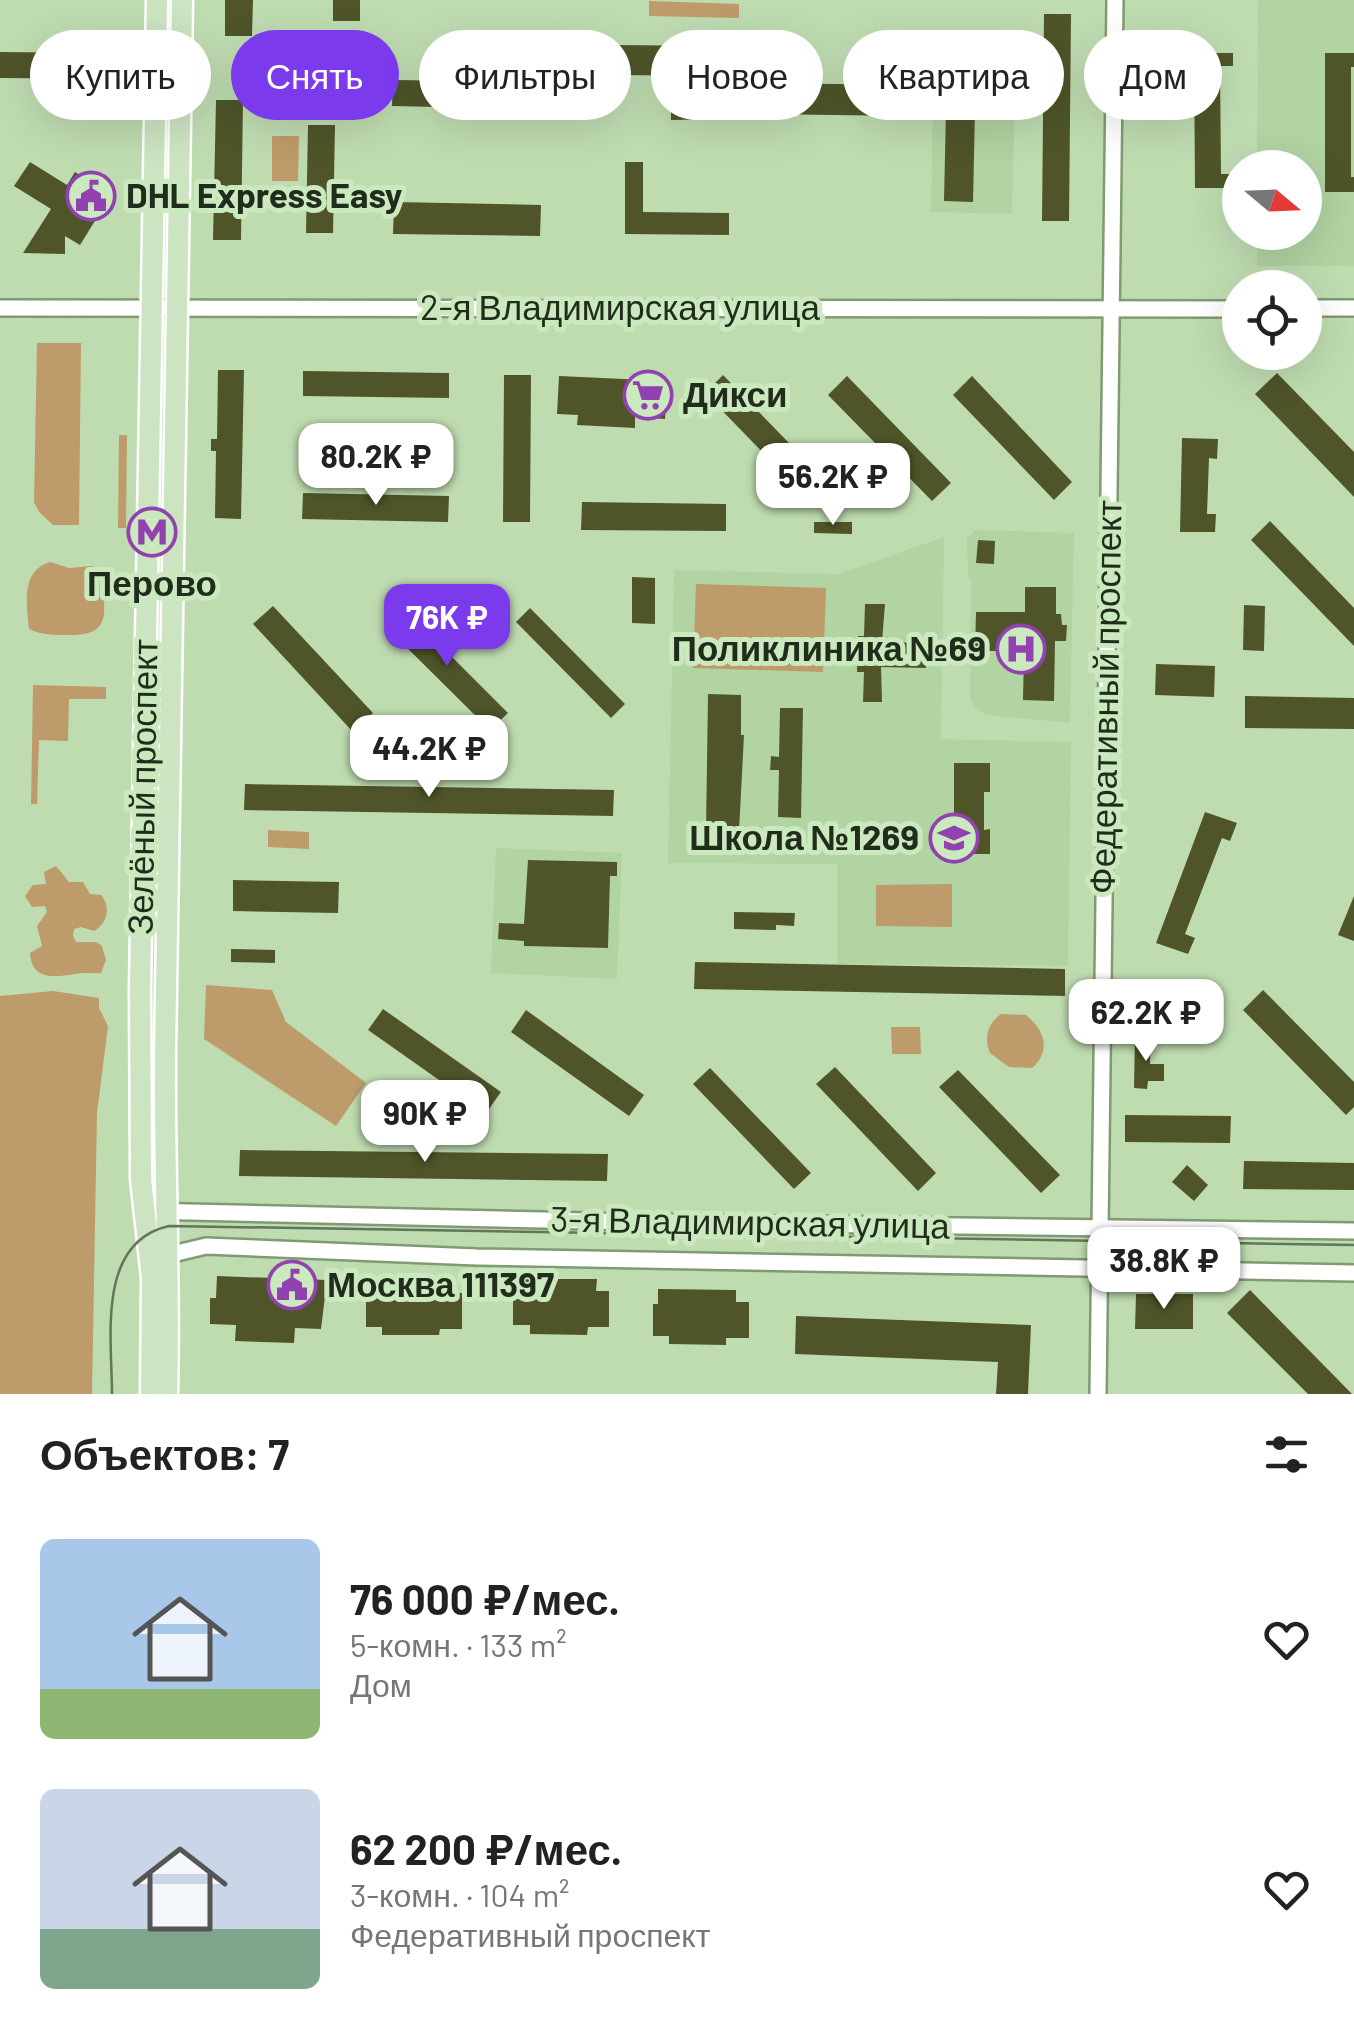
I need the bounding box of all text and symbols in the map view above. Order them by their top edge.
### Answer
chip: Купить [30,30,211,120]
chip: Снять [231,30,399,120]
chip: Фильтры [419,30,631,120]
chip: Новое [651,30,823,120]
chip: Квартира [843,30,1064,120]
chip: Дом [1084,30,1222,120]
north arrow [1222,150,1322,250]
map controls [1222,150,1322,370]
public building icon: DHL Express Easy [65,170,117,222]
place label: DHL Express Easy [126,173,403,215]
button: locate [1222,270,1322,370]
street label: 2-я Владимирская улица [420,285,821,327]
supermarket icon: Дикси [622,369,674,421]
place label: Дикси [683,372,788,414]
pin: 80.2K ₽ [284,423,468,508]
text: 80.2K ₽ [321,436,431,474]
pin: 56.2K ₽ [741,443,925,528]
text: 56.2K ₽ [778,456,888,494]
street label: Федеративный проспект [1080,500,1128,894]
metro station icon: Перово [126,506,178,558]
place label: Перово [87,561,217,603]
pin: 76K ₽ [377,584,517,669]
text: 76K ₽ [406,597,488,635]
hospital icon: Поликлиника №69 [995,623,1047,675]
place label: Поликлиника №69 [672,626,986,668]
street label: Зелёный проспект [117,639,165,935]
pin: 44.2K ₽ [337,715,521,800]
text: 44.2K ₽ [372,728,486,766]
school or university icon: Школа №1269 [928,812,980,864]
place label: Школа №1269 [689,815,919,857]
pin: 62.2K ₽ [1054,979,1238,1064]
text: 62.2K ₽ [1091,992,1201,1030]
pin: 90K ₽ [355,1080,495,1165]
text: 90K ₽ [383,1093,467,1131]
street label: 3-я Владимирская улица [550,1197,951,1245]
pin: 38.8K ₽ [1072,1227,1256,1312]
text: 38.8K ₽ [1109,1240,1219,1278]
public building icon: Москва 111397 [266,1259,318,1311]
place label: Москва 111397 [327,1262,554,1304]
icon: filters [1259,1427,1314,1482]
text: Объектов: 7 [40,1428,289,1478]
text: 76 000 ₽/мес. [350,1573,620,1623]
icon: home [120,1579,240,1699]
icon: heart [1259,1612,1314,1667]
text: 5-комн. · 133 m² [350,1625,567,1663]
text: Дом [350,1665,412,1703]
text: 62 200 ₽/мес. [350,1823,622,1873]
icon: home [120,1829,240,1949]
icon: heart [1259,1862,1314,1917]
text: 3-комн. · 104 m² [350,1875,570,1913]
text: Федеративный проспект [350,1915,710,1953]

